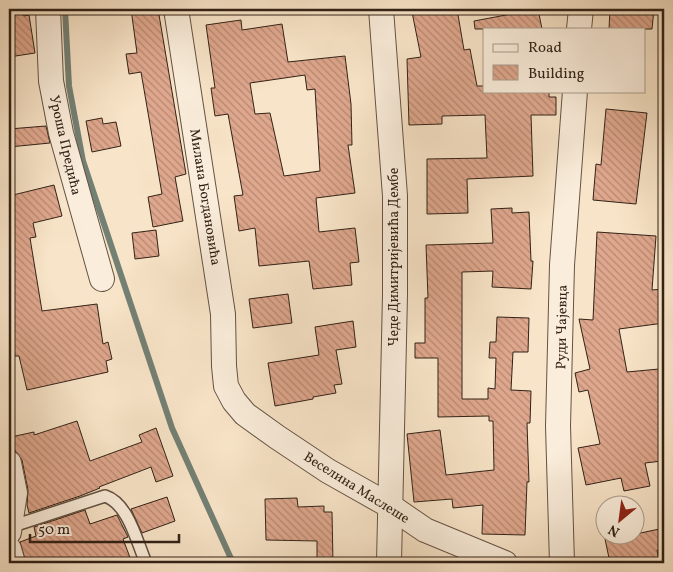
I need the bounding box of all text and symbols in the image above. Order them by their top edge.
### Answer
legend [483,28,646,92]
text: Road [528,38,562,59]
text: Building [528,64,585,85]
street label: Уроша Предића [44,94,85,197]
street label: Милана Богдановића [184,128,225,267]
street label: Чеде Димитријевића Дембе [385,167,404,346]
street label: Руди Чајевца [552,285,573,370]
street label: Веселина Маслеше [300,448,413,529]
north arrow [596,494,646,544]
scale bar [30,512,179,544]
text: N [605,519,623,541]
text: 50 m [38,520,70,541]

